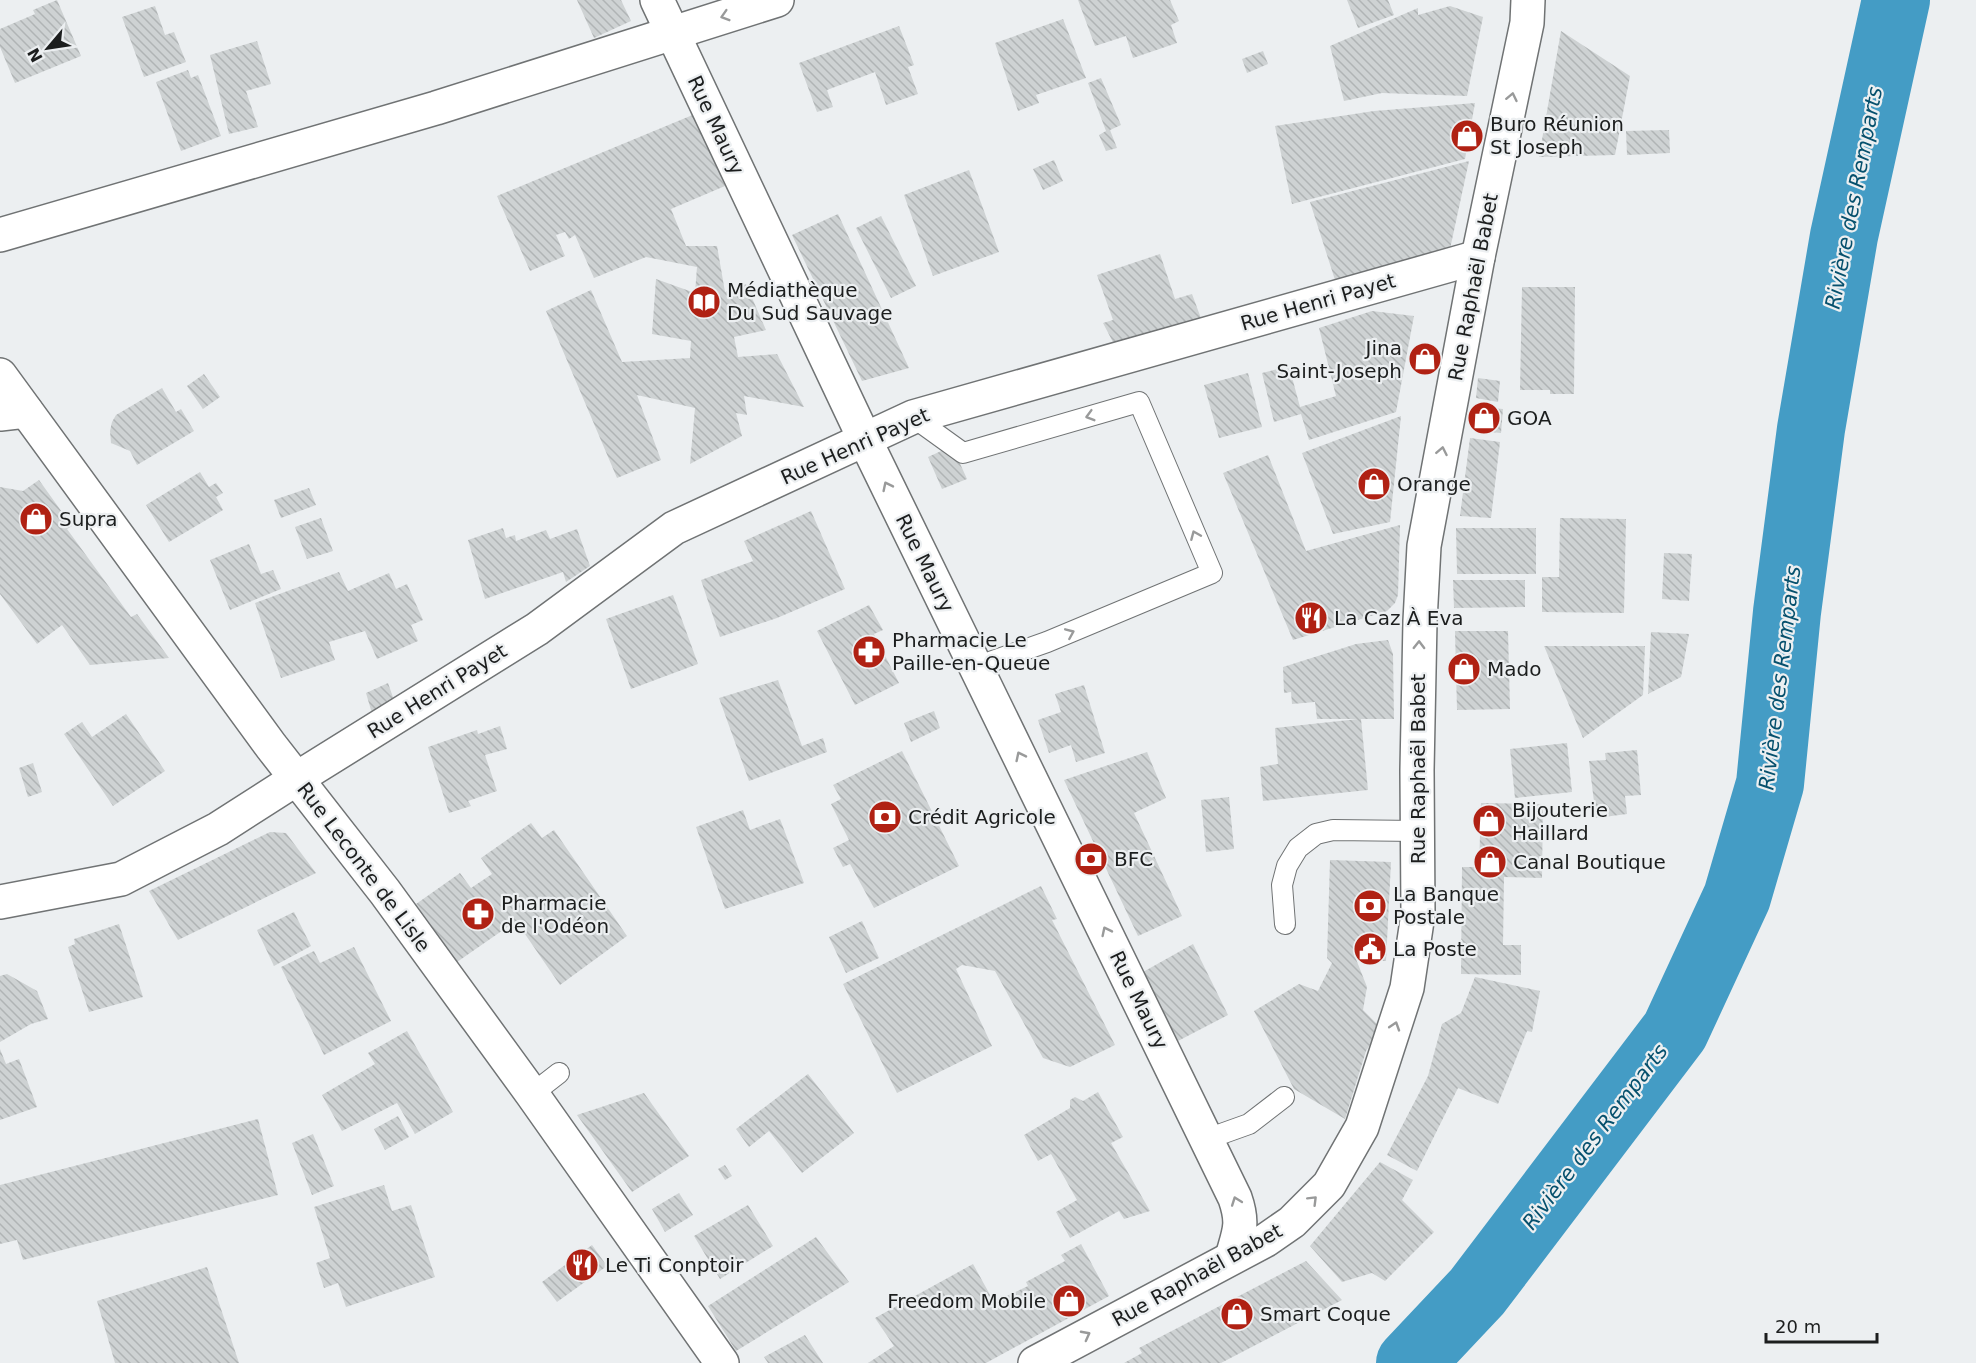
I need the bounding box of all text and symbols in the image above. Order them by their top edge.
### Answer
one-way arrow [720,9,731,21]
north arrow [18,18,78,78]
text: N [24,45,47,65]
street label: Rue Maury [683,72,749,179]
water label: Rivière des Remparts [1821,85,1887,311]
one-way arrow [1505,92,1518,102]
place label: Buro Réunion St Joseph [1490,112,1624,159]
shop icon: Buro Réunion St Joseph [1449,118,1485,154]
street label: Rue Raphaël Babet [1443,191,1503,383]
street label: Rue Henri Payet [1238,268,1398,336]
place label: Médiathèque Du Sud Sauvage [727,278,893,325]
library icon: Médiathèque Du Sud Sauvage [686,284,722,320]
place label: Jina Saint-Joseph [1276,336,1402,383]
shop icon: Jina Saint-Joseph [1407,341,1443,377]
shop icon: GOA [1466,400,1502,436]
street label: Rue Henri Payet [777,402,933,489]
place label: GOA [1507,406,1552,430]
one-way arrow [1085,409,1096,421]
one-way arrow [1435,447,1448,457]
shop icon: Orange [1356,466,1392,502]
place label: Orange [1397,472,1471,496]
one-way arrow [883,482,895,493]
shop icon: Supra [18,501,54,537]
place label: Supra [59,507,118,531]
street label: Rue Maury [891,510,959,616]
one-way arrow [1190,530,1202,541]
water label: Rivière des Remparts [1754,564,1806,791]
restaurant icon: La Caz À Eva [1293,600,1329,636]
place label: La Caz À Eva [1334,606,1464,630]
place label: Pharmacie Le Paille-en-Queue [892,628,1050,675]
one-way arrow [1064,628,1075,640]
pharmacy icon: Pharmacie Le Paille-en-Queue [851,634,887,670]
street label: Rue Henri Payet [363,638,511,744]
one-way arrow [1413,640,1425,649]
shop icon: Mado [1446,651,1482,687]
place label: Mado [1487,657,1541,681]
street label: Rue Raphaël Babet [1406,673,1430,864]
one-way arrow [1015,751,1027,762]
street label: Rue Leconte de Lisle [292,777,436,957]
place label: Bijouterie Haillard [1512,798,1608,845]
bank icon: Crédit Agricole [867,799,903,835]
shop icon: Bijouterie Haillard [1471,803,1507,839]
place label: Crédit Agricole [908,805,1056,829]
bank icon: BFC [1073,841,1109,877]
shop icon: Canal Boutique [1472,844,1508,880]
place label: BFC [1114,847,1153,871]
place label: Canal Boutique [1513,850,1666,874]
place label: La Banque Postale [1393,882,1499,929]
bank icon: La Banque Postale [1352,888,1388,924]
place label: Pharmacie de l'Odéon [501,891,609,938]
pharmacy icon: Pharmacie de l'Odéon [460,896,496,932]
one-way arrow [1101,926,1113,937]
public building icon: La Poste [1352,931,1388,967]
place label: La Poste [1393,937,1477,961]
street label: Rue Maury [1105,947,1173,1053]
one-way arrow [1388,1021,1400,1032]
water label: Rivière des Remparts [1518,1040,1673,1234]
one-way arrow [1231,1196,1243,1207]
one-way arrow [1306,1197,1317,1208]
street label: Rue Raphaël Babet [1108,1218,1286,1332]
restaurant icon: Le Ti Conptoir [564,1247,600,1283]
place label: Le Ti Conptoir [605,1253,744,1277]
shop icon: Freedom Mobile [1051,1283,1087,1319]
place label: Freedom Mobile [887,1289,1046,1313]
shop icon: Smart Coque [1219,1296,1255,1332]
place label: Smart Coque [1260,1302,1391,1326]
scale bar [1766,1306,1877,1344]
text: 20 m [1775,1316,1821,1337]
one-way arrow [1080,1331,1091,1342]

